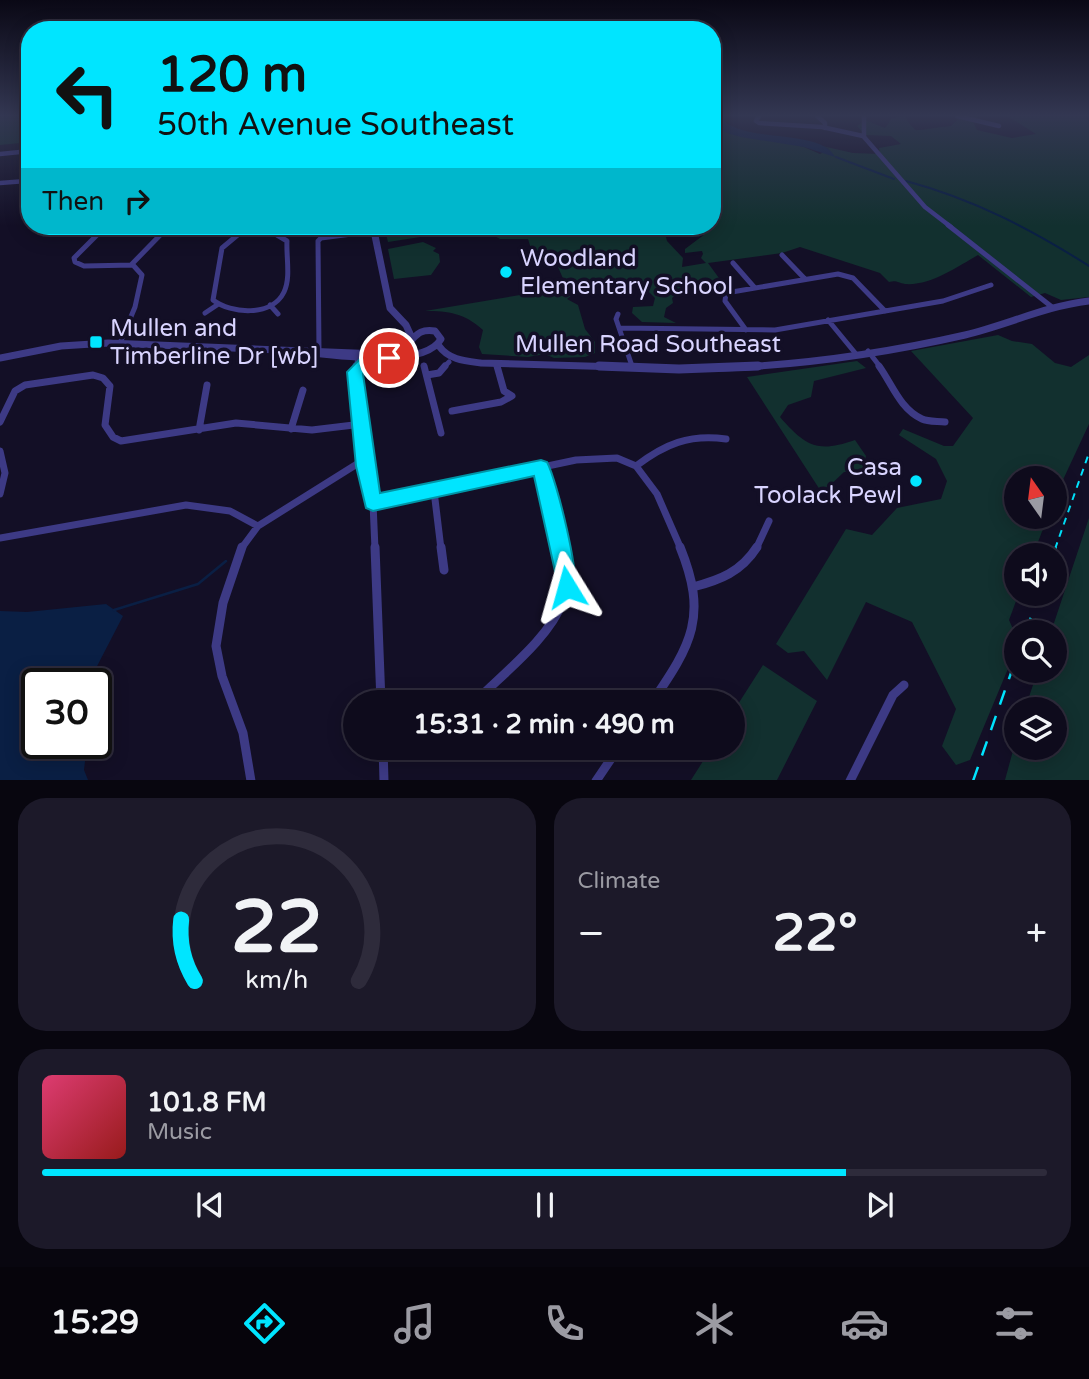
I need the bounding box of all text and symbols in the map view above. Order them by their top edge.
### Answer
text: 120 m [157,46,307,105]
icon: left [42,49,133,140]
text: 50th Avenue Southeast [157,106,514,144]
icon: right [118,182,156,220]
text: Then [42,186,104,217]
place label: Woodland Elementary School [520,244,733,301]
marker: Woodland Elementary School [498,264,514,280]
place label: Mullen and Timberline Dr [wb] [110,314,319,371]
pin [359,328,419,388]
street label: Mullen Road Southeast [515,330,781,359]
marker: Mullen and Timberline Dr [wb] [88,334,104,350]
icon: arrive [370,339,408,377]
place label: Casa Toolack Pewl [754,453,902,510]
north arrow [1004,466,1068,528]
map controls [1004,466,1067,760]
marker: Casa Toolack Pewl [908,473,924,489]
button: sound [1004,543,1067,606]
position arrow [530,550,604,624]
button: search [1004,620,1067,683]
speed limit sign: 30 [21,668,112,759]
button: layers [1004,697,1067,760]
text: 15:31 · 2 min · 490 m [413,709,675,740]
text: Climate [578,867,660,895]
text: 22 [231,884,322,972]
text: 22° [773,902,858,965]
text: − [578,911,605,957]
text: + [1026,911,1047,957]
text: km/h [245,964,308,994]
text: 101.8 FM [147,1087,267,1118]
text: Music [147,1118,212,1146]
icon: previous [191,1186,229,1224]
icon: pause [526,1186,564,1224]
icon: next [861,1186,899,1224]
icon: directions [240,1299,289,1348]
icon: music [390,1299,439,1348]
icon: phone [540,1299,589,1348]
icon: climate [690,1299,739,1348]
icon: car [840,1299,889,1348]
icon: filters [990,1299,1039,1348]
text: 15:29 [50,1304,139,1342]

